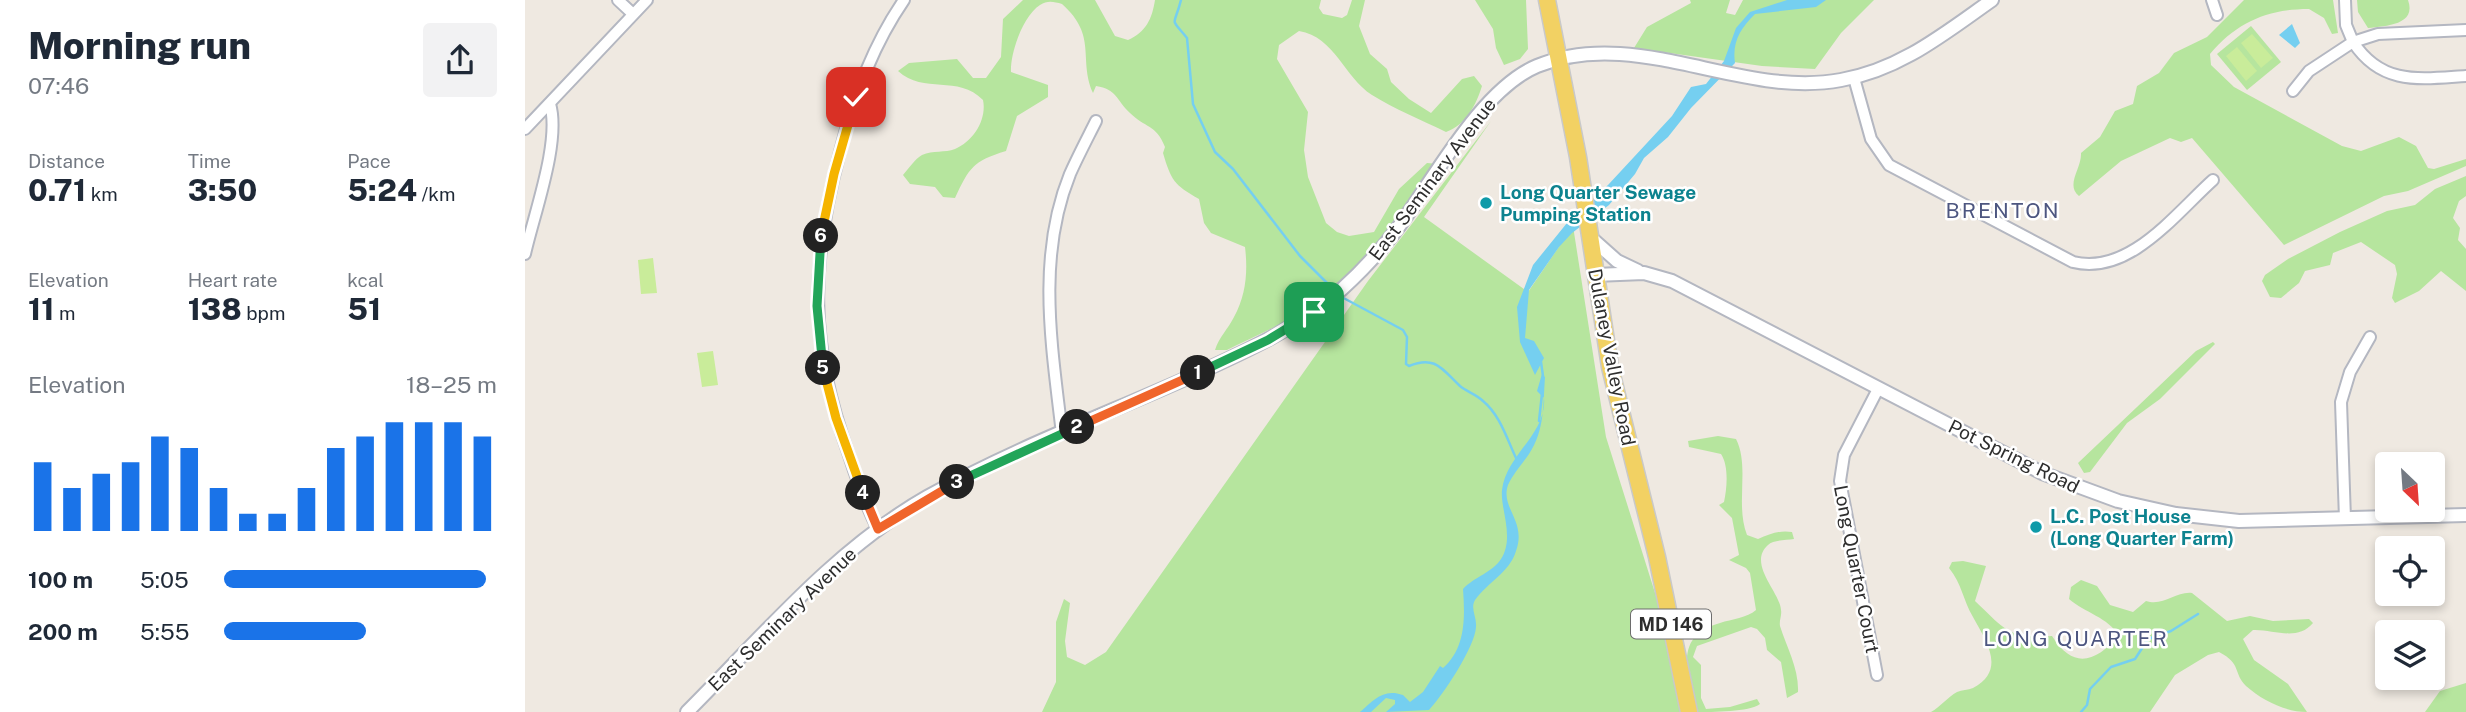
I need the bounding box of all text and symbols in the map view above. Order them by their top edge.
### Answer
text: Morning run [28,23,251,68]
button: share [423,23,497,97]
pin [826,67,886,127]
text: 07:46 [28,72,89,99]
icon: check [837,78,875,116]
street label: East Seminary Avenue [1364,94,1500,264]
text: Distance [28,150,105,172]
text: Time [188,150,231,172]
text: Pace [347,150,391,172]
text: 0.71 [28,172,86,208]
text: 3:50 [188,172,257,208]
text: 5:24 [347,172,417,208]
place label: Long Quarter Sewage Pumping Station [1500,181,1696,225]
text: km [86,183,118,205]
text: /km [417,183,455,205]
marker: Long Quarter Sewage Pumping Station [1478,195,1494,211]
district label: BRENTON [1945,198,2061,223]
pin: 6 [803,218,839,254]
text: 6 [814,224,827,246]
street label: Dulaney Valley Road [1584,267,1640,447]
text: Elevation [28,269,109,291]
text: Heart rate [188,269,277,291]
text: kcal [347,269,384,291]
pin [1284,282,1344,342]
text: 11 [28,291,54,327]
text: 138 [188,291,242,327]
text: 51 [347,291,381,327]
icon: arrive [1295,293,1333,331]
text: m [54,302,75,324]
text: bpm [242,302,285,324]
pin: 5 [805,350,841,386]
text: 5 [816,356,829,378]
pin: 1 [1181,356,1215,390]
text: 1 [1193,361,1202,383]
text: Elevation [28,371,126,398]
text: 18–25 m [406,371,497,398]
pin: 2 [1059,410,1095,444]
text: 2 [1070,415,1083,437]
street label: Pot Spring Road [1945,415,2083,497]
north arrow [2375,452,2445,522]
map controls [2375,452,2445,690]
pin: 3 [939,464,975,500]
text: 3 [950,470,963,492]
pin: 4 [845,476,881,510]
text: 4 [856,481,869,503]
street label: Long Quarter Court [1830,483,1884,655]
place label: L.C. Post House (Long Quarter Farm) [2050,505,2234,549]
marker: L.C. Post House (Long Quarter Farm) [2028,519,2044,535]
button: locate [2375,536,2445,606]
street label: East Seminary Avenue [703,543,861,695]
text: 100 m [28,566,93,593]
text: 5:05 [140,566,189,593]
road number: MD 146 [1631,610,1711,638]
text: 200 m [28,618,98,645]
text: 5:55 [140,618,189,645]
button: layers [2375,620,2445,690]
district label: LONG QUARTER [1983,626,2169,651]

